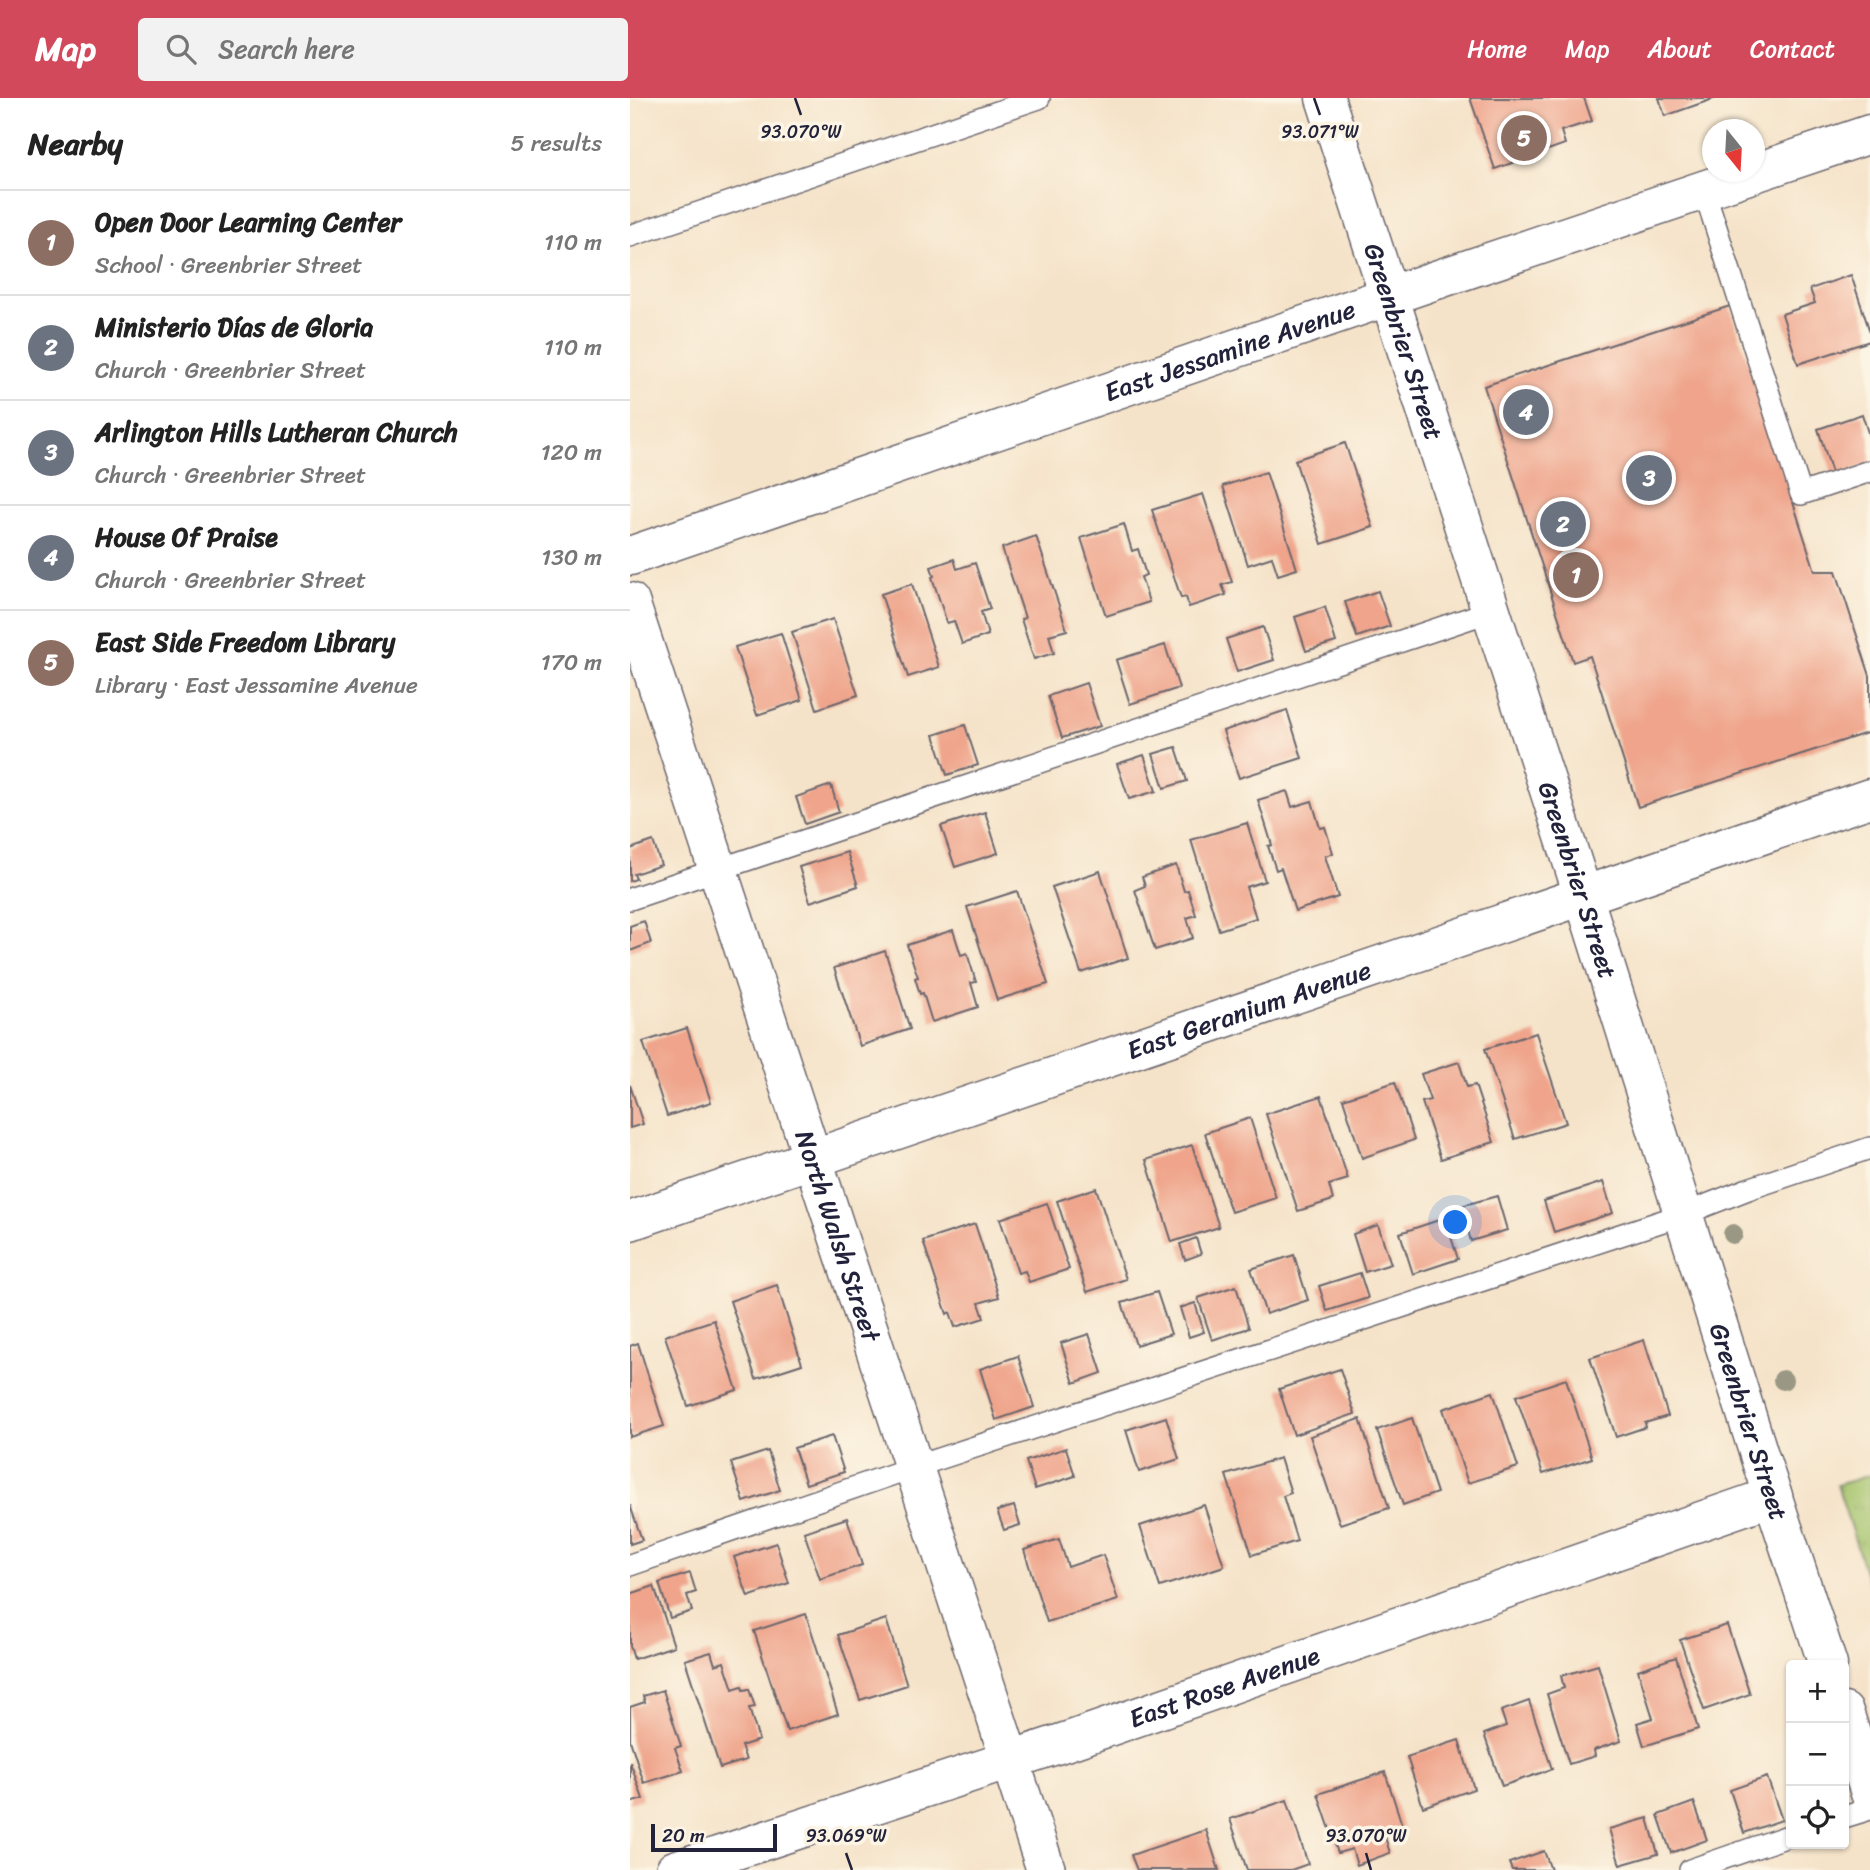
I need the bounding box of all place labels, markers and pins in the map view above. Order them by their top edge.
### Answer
pin: 5 [1501,112,1547,164]
pin: 4 [1503,386,1549,438]
pin: 3 [1626,452,1672,504]
pin: 2 [1540,498,1586,550]
pin: 1 [1553,549,1599,601]

